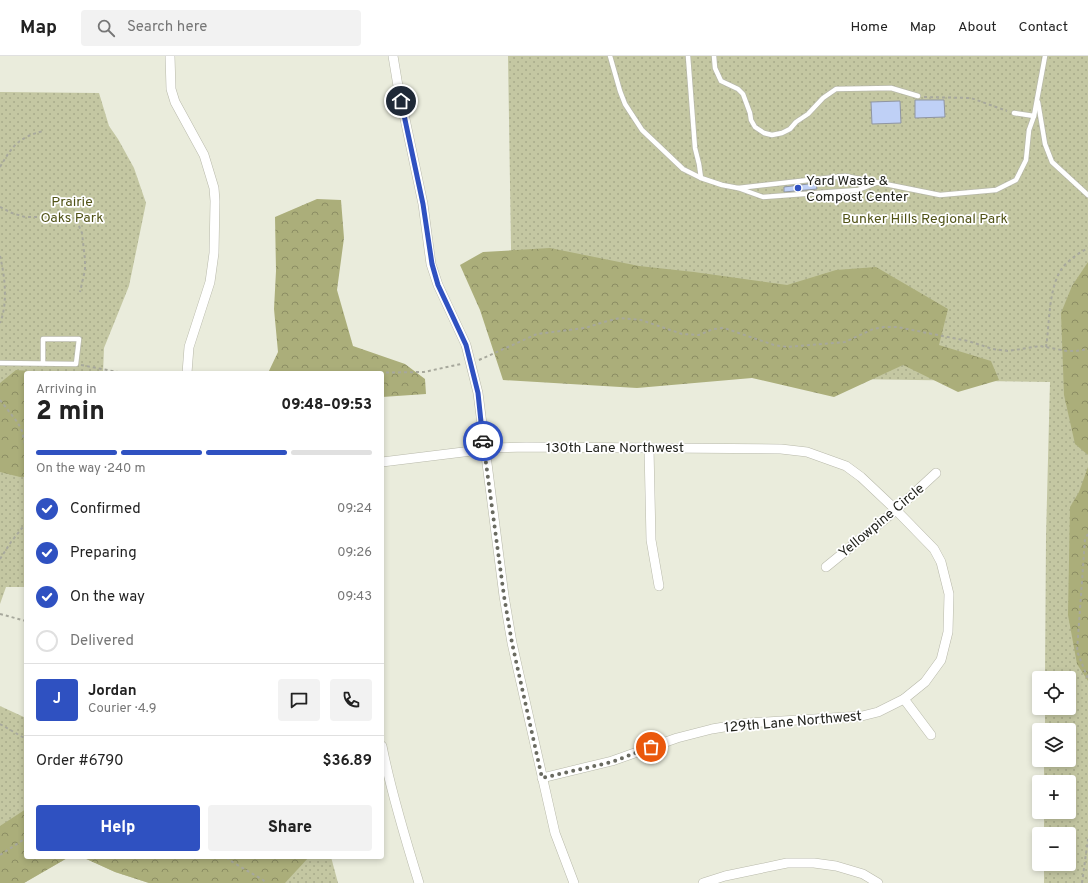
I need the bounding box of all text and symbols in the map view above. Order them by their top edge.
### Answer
search box [81,10,361,46]
text: Map [20,16,57,40]
icon: search [95,17,117,39]
text: Search here [127,18,207,37]
text: Home [851,19,888,36]
text: Map [910,19,936,36]
text: About [958,19,997,36]
text: Contact [1019,19,1068,36]
pin [384,84,418,118]
icon: home [390,90,412,112]
place label: Yard Waste & Compost Center [806,173,909,206]
marker: Yard Waste & Compost Center [793,183,803,193]
park label: Prairie Oaks Park [40,194,104,227]
park label: Bunker Hills Regional Park [842,211,1008,228]
text: Arriving in [36,382,97,398]
text: 2 min [36,396,105,429]
text: 09:48–09:53 [281,396,372,415]
courier [463,421,503,461]
icon: car [472,430,494,452]
street label: 130th Lane Northwest [546,440,684,457]
text: On the way · 240 m [36,461,145,477]
street label: Yellowpine Circle [836,480,928,562]
icon: check [36,498,58,520]
text: Confirmed [70,500,141,519]
text: 09:24 [337,501,372,517]
icon: check [36,542,58,564]
text: Preparing [70,544,137,563]
text: 09:26 [337,545,372,561]
icon: check [36,586,58,608]
text: On the way [70,588,145,607]
text: 09:43 [337,589,372,605]
text: Delivered [70,632,134,651]
map controls [1032,671,1076,871]
button: locate [1032,671,1076,715]
button: chat [278,679,320,721]
button: phone [330,679,372,721]
text: Jordan [88,682,137,701]
text: J [53,690,61,709]
text: Courier · 4.9 [88,701,156,717]
street label: 129th Lane Northwest [724,708,862,737]
button: layers [1032,723,1076,767]
pin [634,730,668,764]
icon: bag [640,736,662,758]
text: Order #6790 [36,752,124,771]
text: $36.89 [322,752,372,771]
button: + [1032,775,1076,819]
button: Help [36,805,200,851]
button: Share [208,805,372,851]
button: − [1032,827,1076,871]

